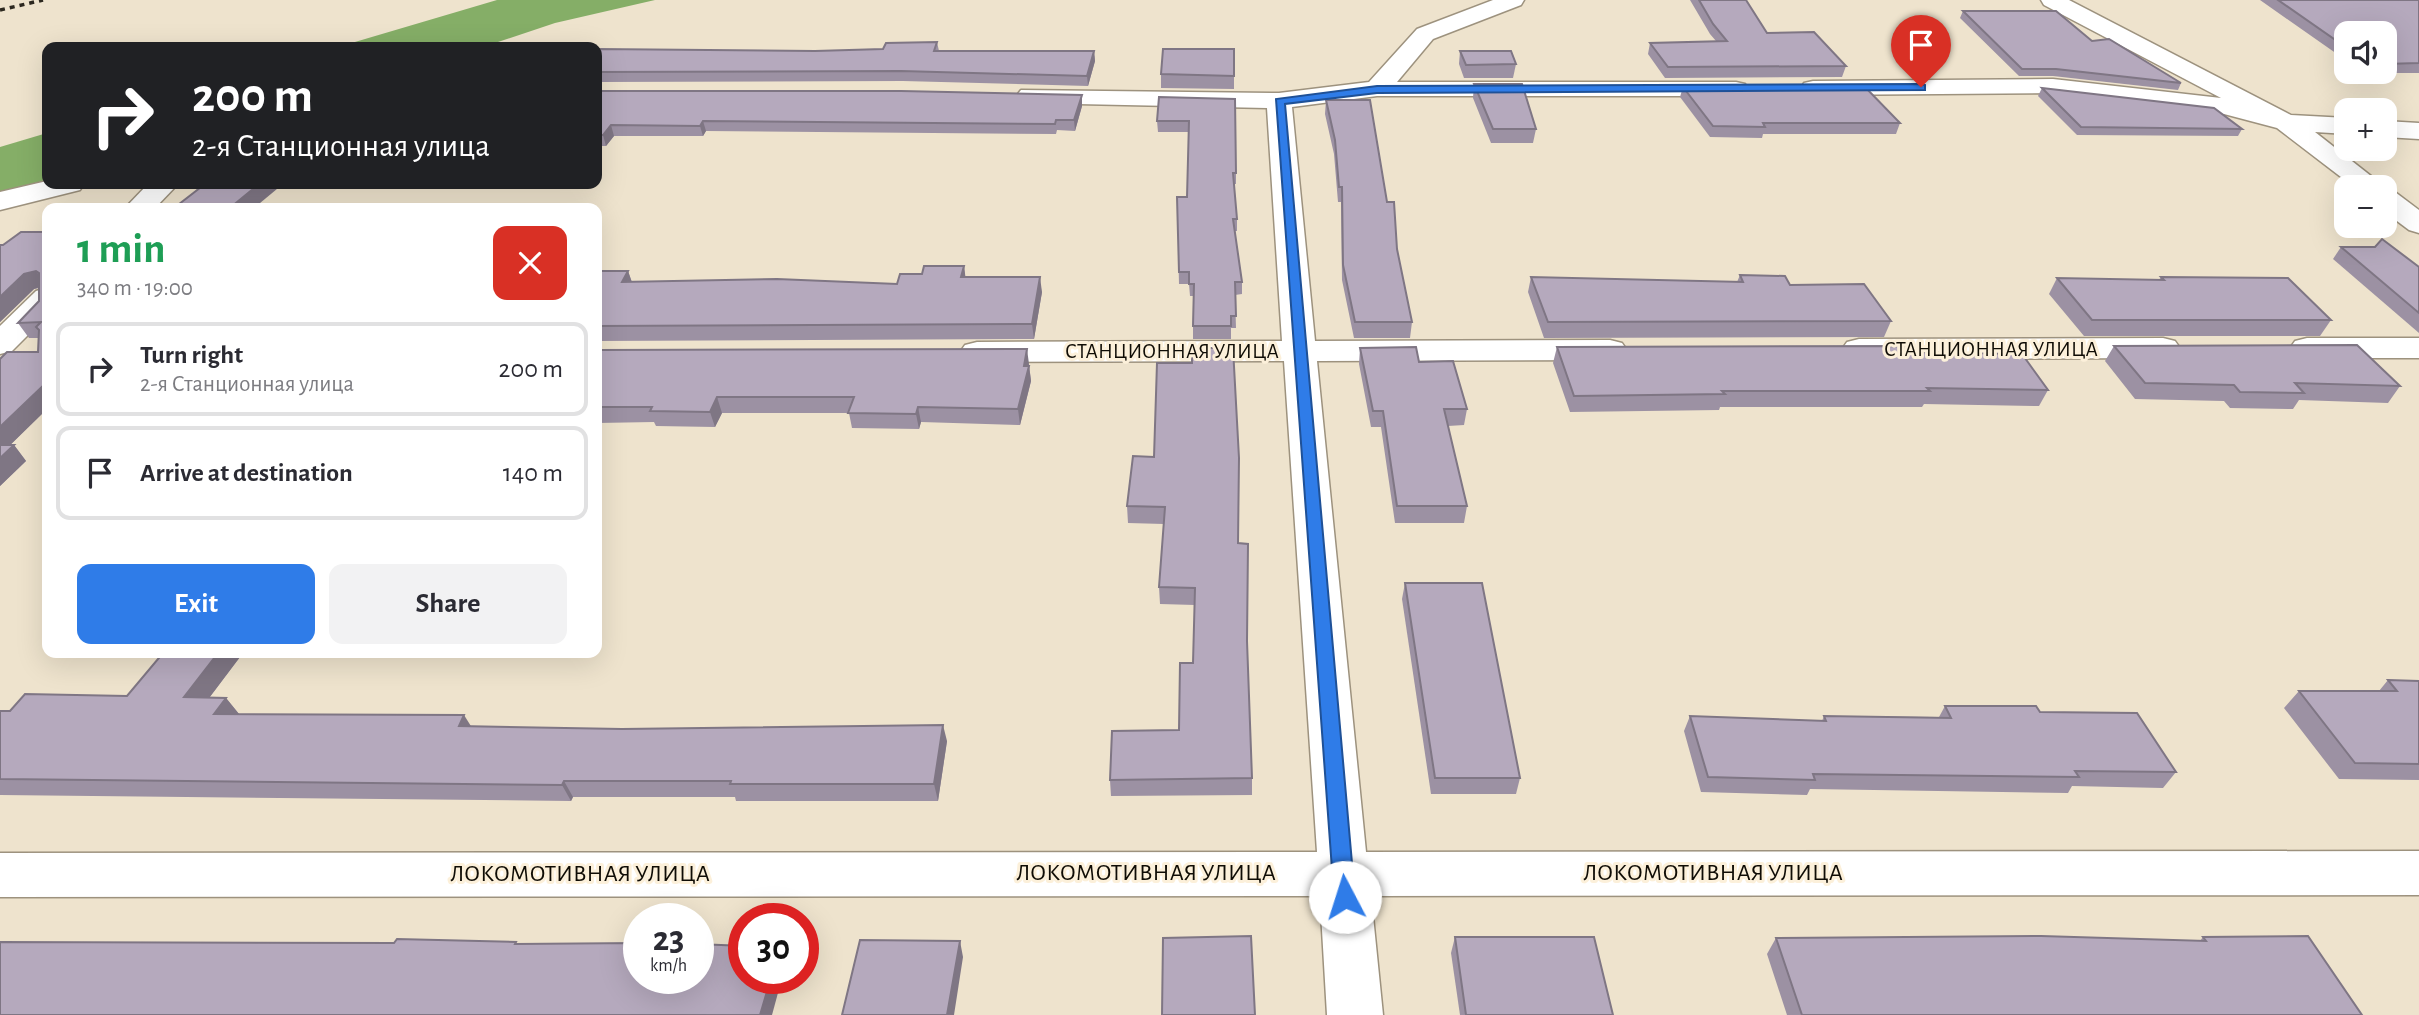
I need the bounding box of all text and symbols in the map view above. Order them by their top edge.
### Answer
pin [1891,15,1951,87]
map controls [2334,21,2397,238]
button: sound [2334,21,2397,84]
icon: arrive [1902,26,1940,64]
icon: right [77,70,168,161]
text: 200 m [192,72,313,121]
button: + [2334,98,2397,161]
text: 2-я Станционная улица [192,130,490,162]
button: − [2334,175,2397,238]
button: close [493,226,567,300]
text: 1 min [77,228,166,270]
text: 340 m · 19:00 [77,277,193,300]
street label: СТАНЦИОННАЯ УЛИЦА [1884,339,2098,360]
street label: СТАНЦИОННАЯ УЛИЦА [1065,341,1279,362]
text: Turn right [140,342,243,368]
icon: right [81,350,119,388]
text: 200 m [499,356,563,382]
text: 2-я Станционная улица [140,373,354,396]
icon: arrive [81,454,119,492]
text: Arrive at destination [140,460,353,486]
text: 140 m [503,460,563,486]
button: Exit [77,564,315,644]
button: Share [329,564,567,644]
position arrow [1308,860,1382,934]
street label: ЛОКОМОТИВНАЯ УЛИЦА [1016,861,1276,885]
street label: ЛОКОМОТИВНАЯ УЛИЦА [1583,861,1843,885]
street label: ЛОКОМОТИВНАЯ УЛИЦА [450,862,710,886]
speed limit sign: 30 [728,903,819,994]
text: 23 [653,922,684,957]
text: km/h [650,957,687,975]

